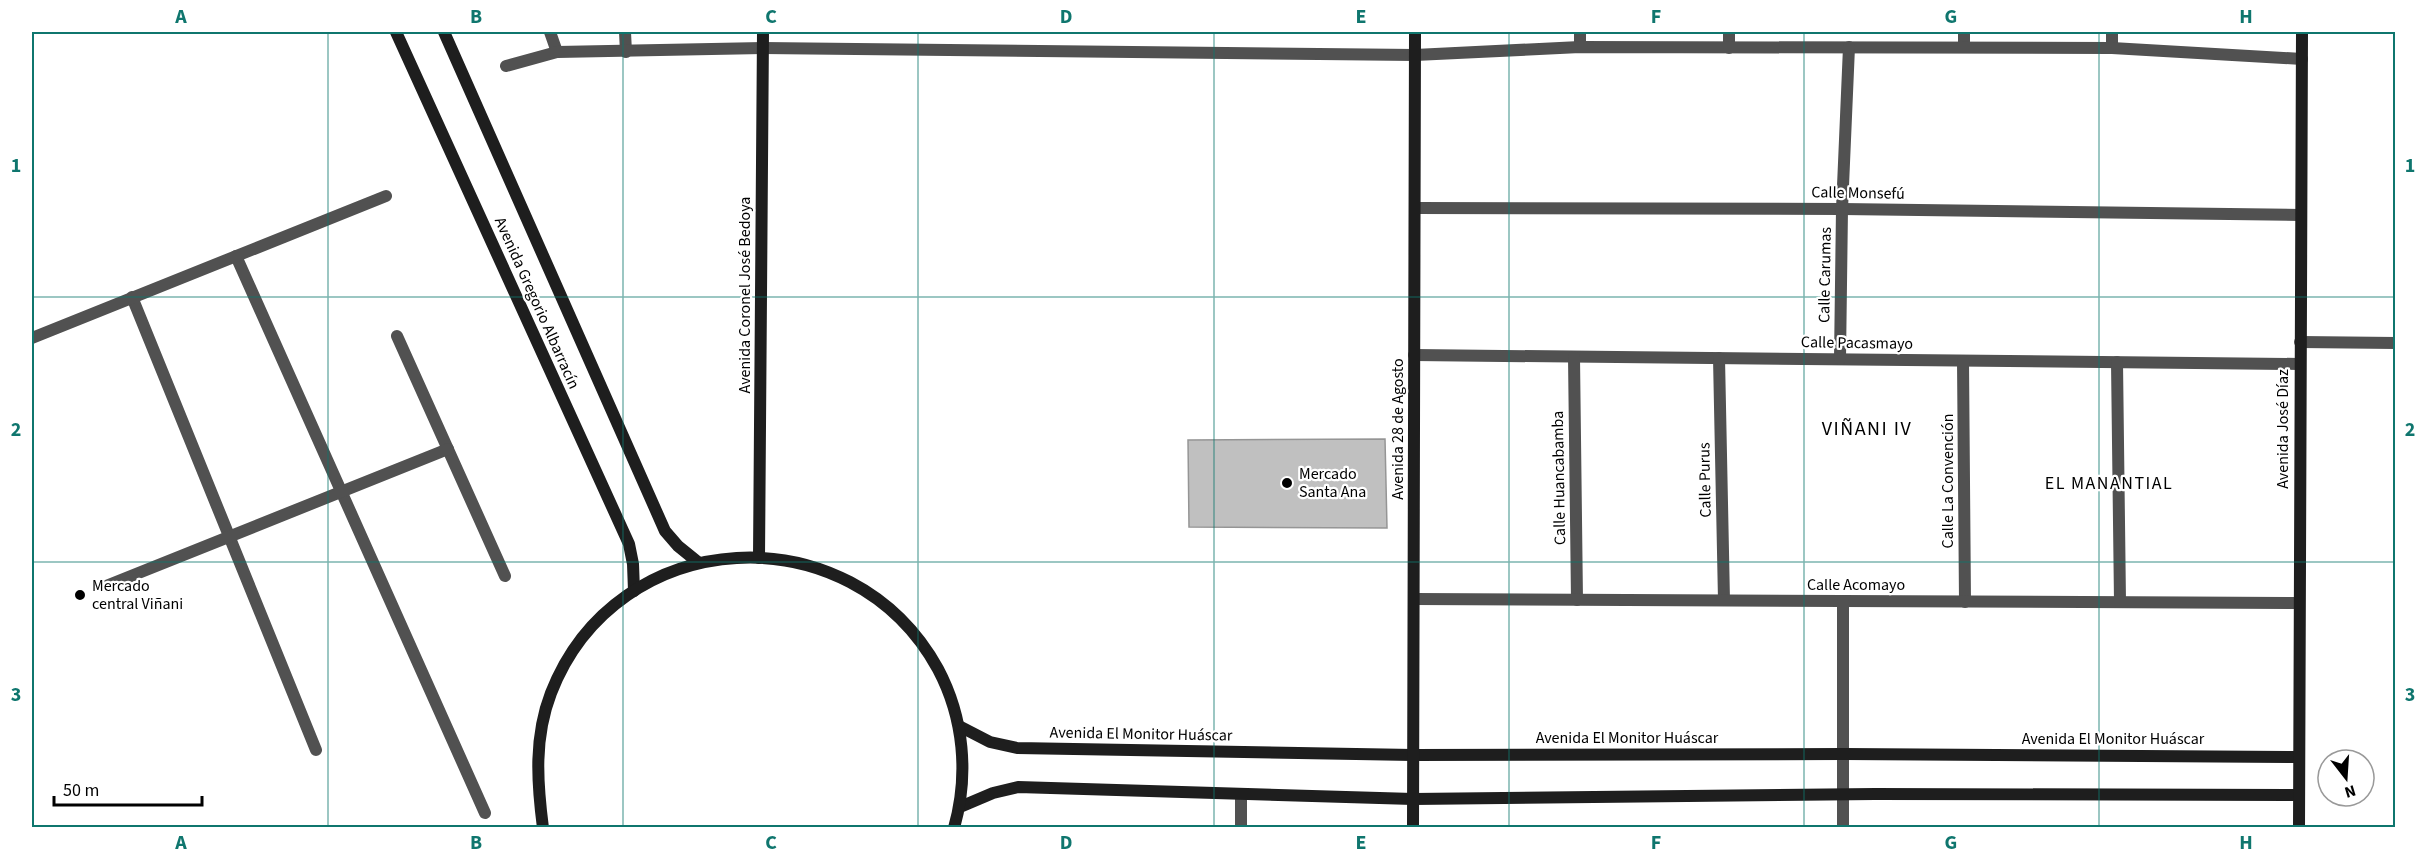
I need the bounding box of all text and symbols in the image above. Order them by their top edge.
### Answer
text: A [174,3,187,31]
text: B [470,3,482,31]
text: C [765,3,777,31]
text: D [1060,3,1072,31]
text: E [1356,3,1366,31]
text: F [1651,3,1661,31]
text: G [1945,3,1957,31]
text: H [2239,3,2253,31]
text: 1 [11,152,21,180]
text: 1 [2405,152,2415,180]
street label: Calle Monsefú [1811,181,1905,205]
street label: Avenida Coronel José Bedoya [734,197,756,393]
street label: Avenida Gregorio Albarracín [489,214,585,392]
street label: Calle Carumas [1813,227,1837,323]
street label: Calle Pacasmayo [1801,331,1913,355]
street label: Avenida 28 de Agosto [1387,358,1409,500]
street label: Avenida José Díaz [2272,369,2294,489]
street label: Calle Huancabamba [1547,411,1571,545]
street label: Calle La Convención [1937,414,1959,548]
district label: VIÑANI IV [1822,415,1912,443]
text: 2 [11,416,21,444]
text: 2 [2405,416,2415,444]
street label: Calle Purus [1693,442,1717,518]
place label: Mercado Santa Ana [1299,463,1366,503]
district label: EL MANANTIAL [2045,471,2173,496]
marker: Mercado Santa Ana [1280,476,1294,490]
street label: Calle Acomayo [1807,574,1905,596]
place label: Mercado central Viñani [92,575,183,615]
marker: Mercado central Viñani [73,588,87,602]
text: 3 [11,681,21,709]
text: 3 [2405,681,2415,709]
street label: Avenida El Monitor Huáscar [1049,721,1233,747]
street label: Avenida El Monitor Huáscar [1536,727,1719,749]
street label: Avenida El Monitor Huáscar [2022,728,2205,750]
north arrow [2316,748,2376,808]
scale bar [54,769,202,807]
text: 50 m [63,778,99,803]
text: N [2342,779,2358,803]
text: A [174,829,187,857]
text: B [470,829,482,857]
text: C [765,829,777,857]
text: D [1060,829,1072,857]
text: E [1356,829,1366,857]
text: F [1651,829,1661,857]
text: G [1945,829,1957,857]
text: H [2239,829,2253,857]

